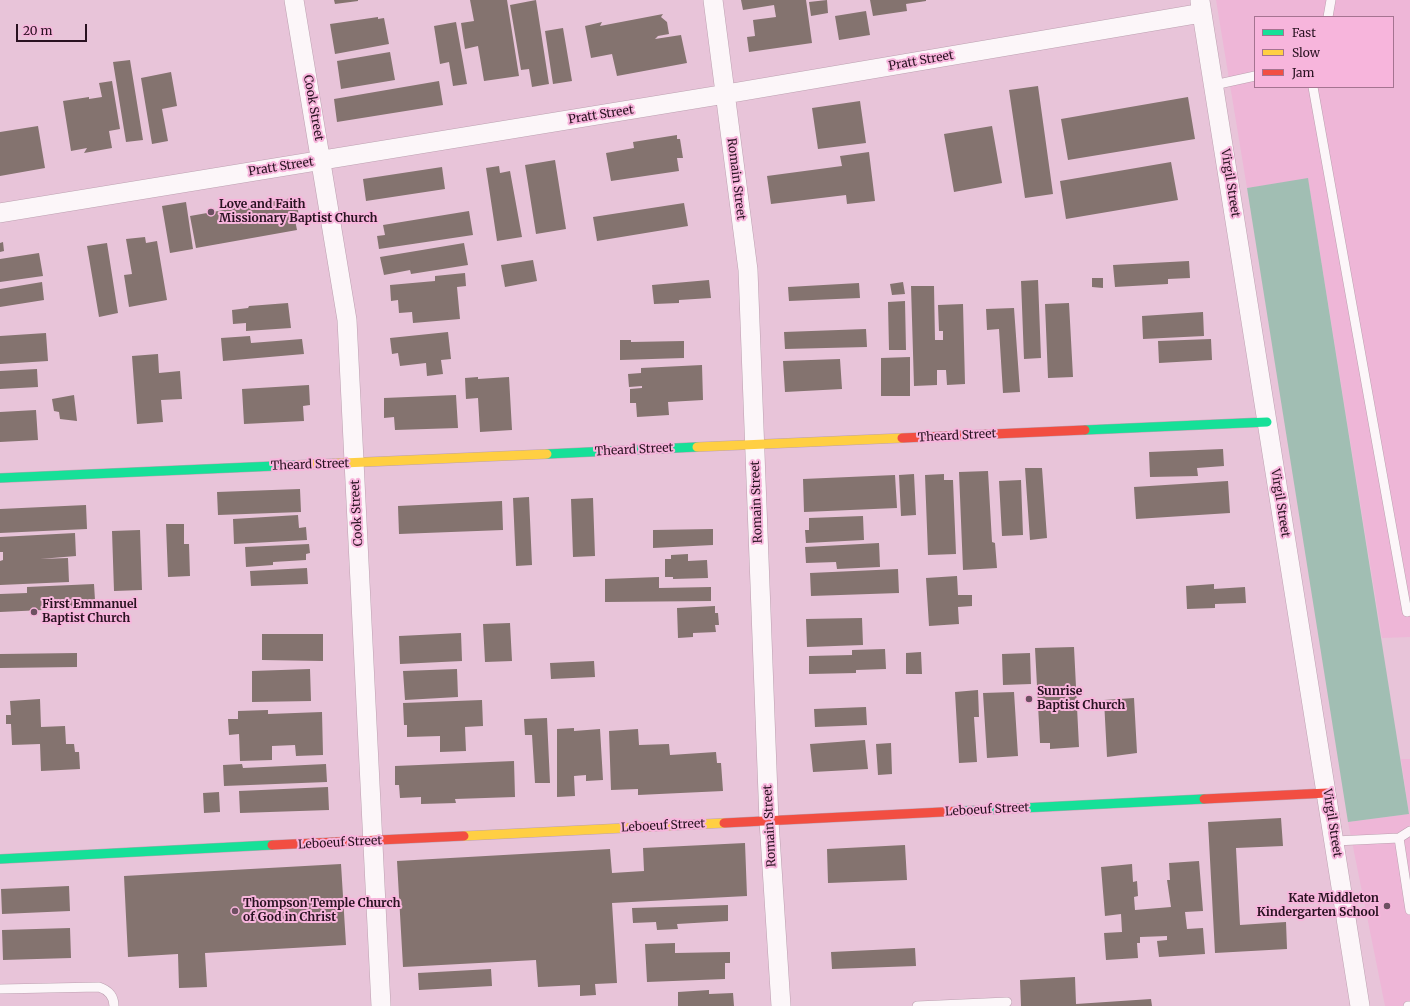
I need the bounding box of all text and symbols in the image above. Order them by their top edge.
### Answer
scale bar [18,16,89,42]
legend [1254,16,1394,88]
text: 20 m [23,23,52,38]
text: Fast [1292,25,1316,40]
text: Slow [1292,45,1320,60]
street label: Pratt Street [887,48,955,74]
text: Jam [1292,65,1314,80]
street label: Cook Street [300,74,326,142]
street label: Pratt Street [567,103,635,127]
street label: Romain Street [724,137,748,221]
street label: Virgil Street [1217,148,1243,218]
street label: Pratt Street [247,155,315,179]
place label: Love and Faith Missionary Baptist Church [219,198,378,226]
marker: Love and Faith Missionary Baptist Church [206,207,216,217]
street label: Theard Street [917,427,997,445]
street label: Theard Street [594,441,674,459]
street label: Theard Street [271,456,349,474]
street label: Romain Street [748,460,766,544]
street label: Virgil Street [1267,468,1293,538]
street label: Cook Street [348,479,366,547]
place label: First Emmanuel Baptist Church [42,598,137,626]
marker: First Emmanuel Baptist Church [29,607,39,617]
place label: Sunrise Baptist Church [1037,685,1125,713]
marker: Sunrise Baptist Church [1024,694,1034,704]
street label: Romain Street [761,784,779,868]
street label: Virgil Street [1319,788,1345,858]
street label: Leboeuf Street [945,801,1029,819]
street label: Leboeuf Street [621,817,705,835]
street label: Leboeuf Street [298,834,382,852]
place label: Kate Middleton Kindergarten School [1257,892,1379,920]
place label: Thompson Temple Church of God in Christ [243,897,400,925]
marker: Kate Middleton Kindergarten School [1382,901,1392,911]
marker: Thompson Temple Church of God in Christ [230,906,240,916]

